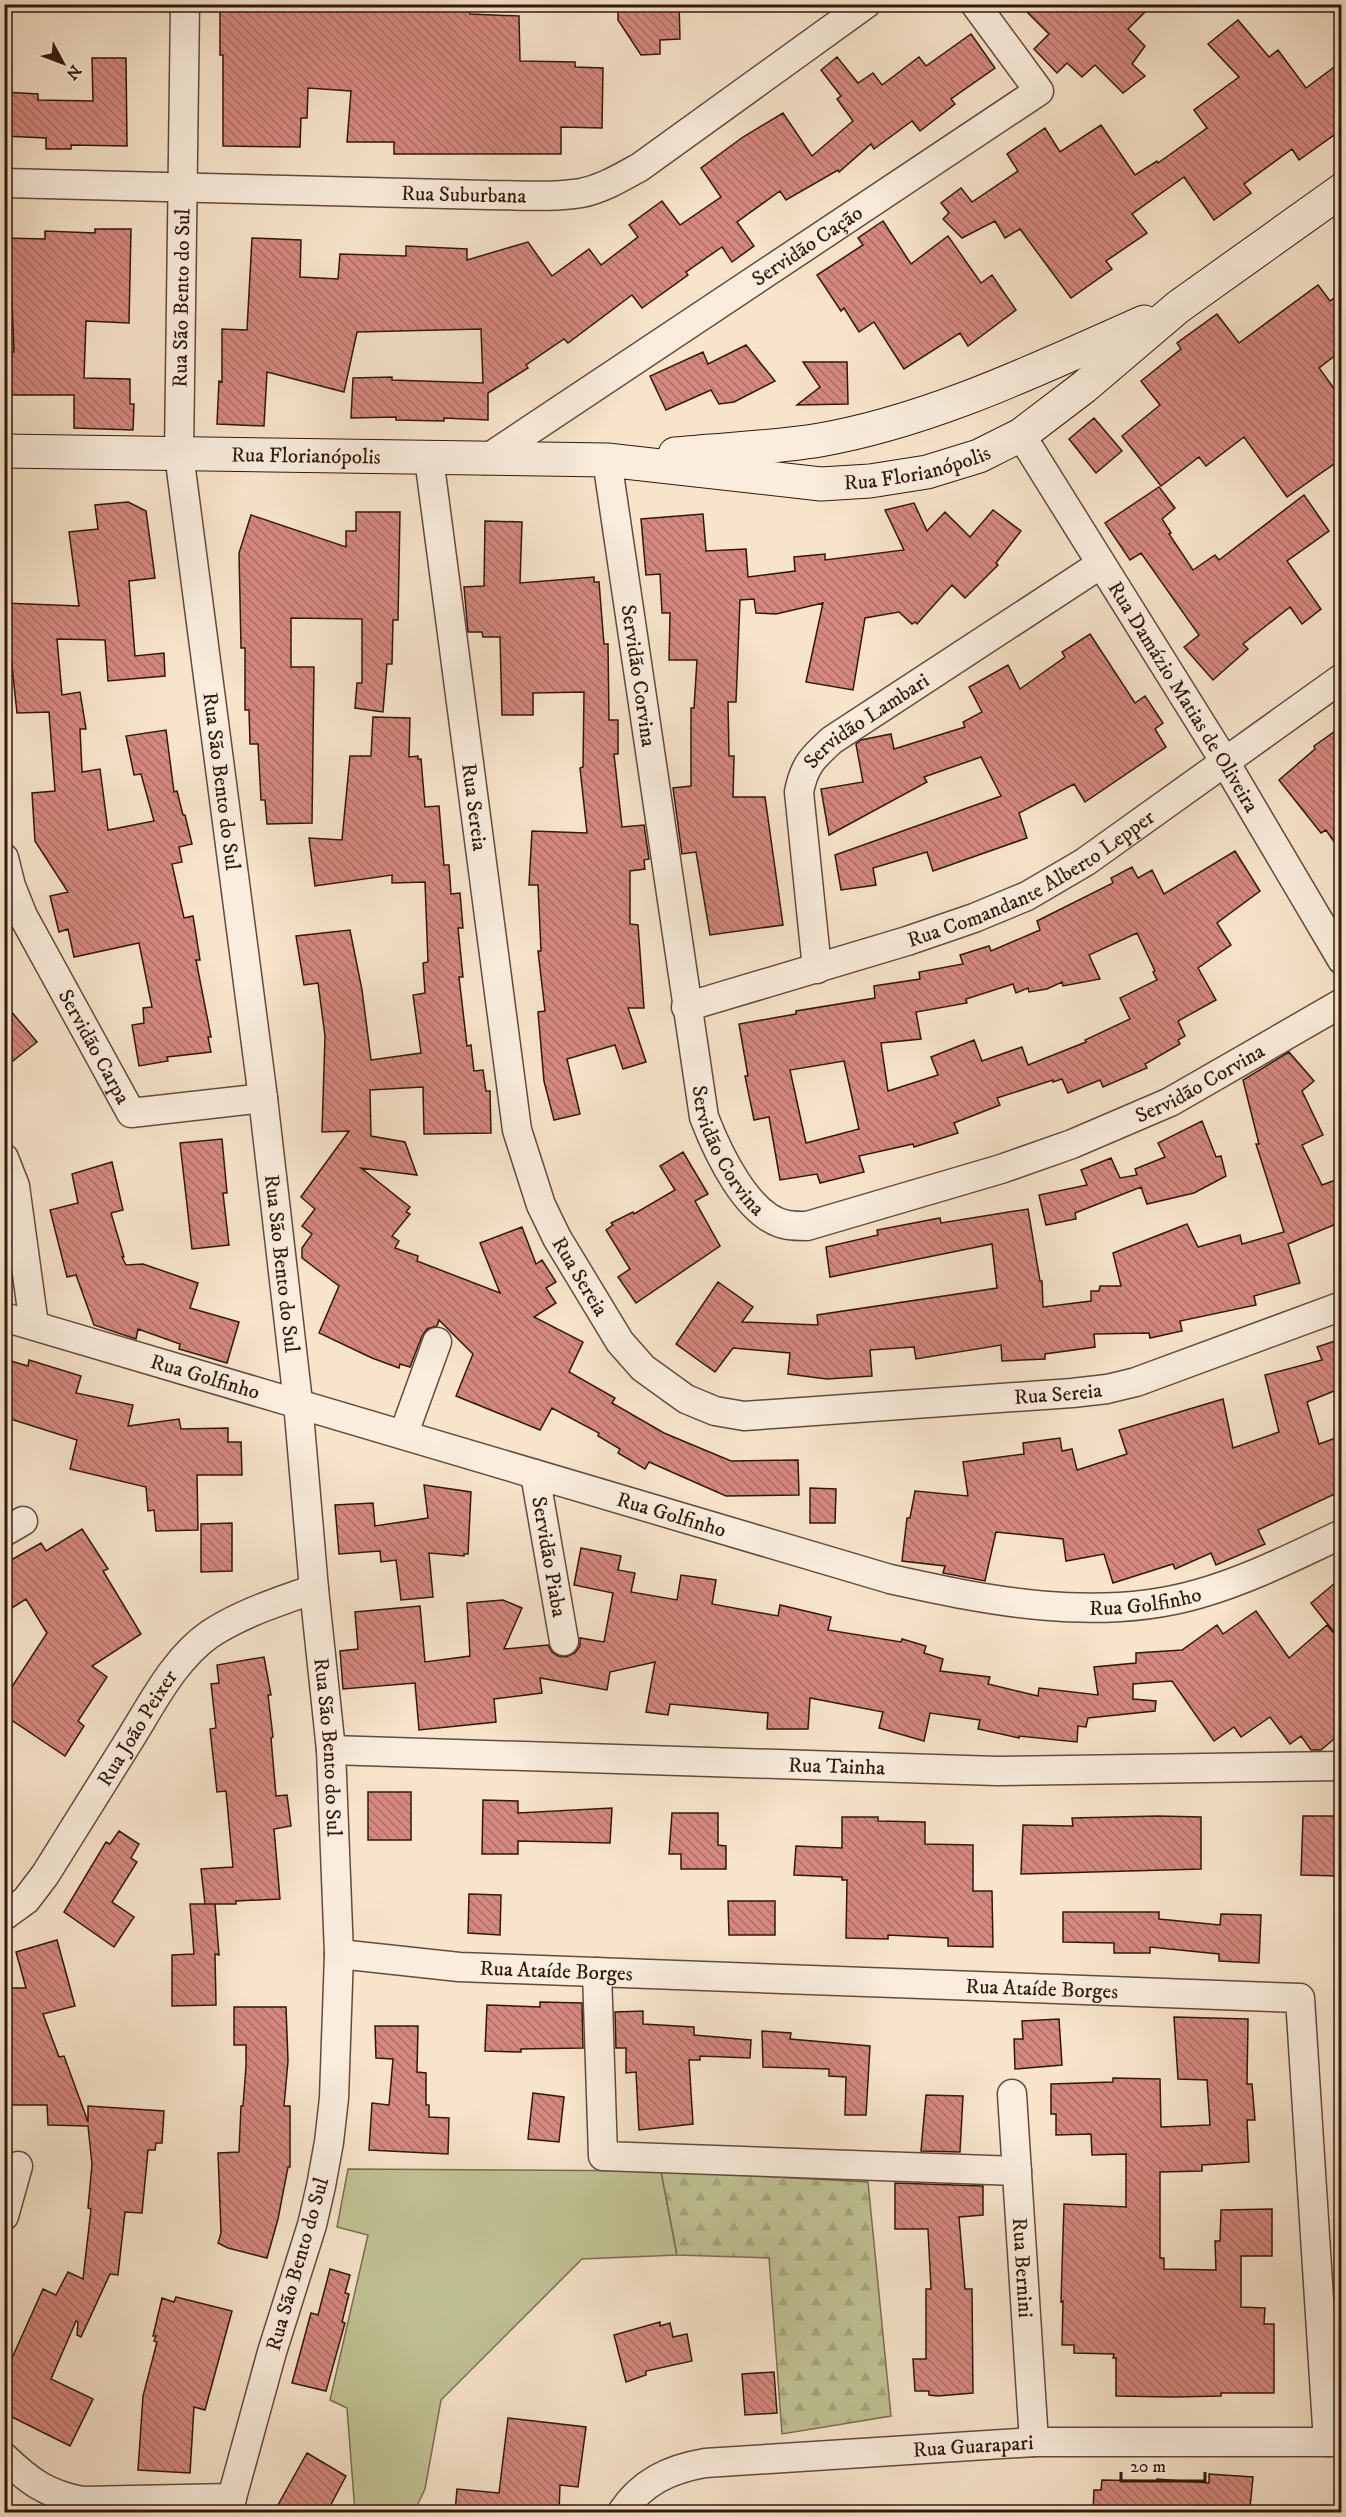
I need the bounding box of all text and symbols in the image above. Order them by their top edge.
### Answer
north arrow [33,33,93,93]
text: N [62,61,85,84]
street label: Rua Suburbana [401,181,527,210]
street label: Servidão Cação [747,200,868,293]
street label: Rua São Bento do Sul [167,208,197,388]
street label: Rua Florianópolis [843,440,995,497]
street label: Rua Florianópolis [231,442,381,471]
street label: Rua Damázio Matias de Oliveira [1101,577,1264,818]
street label: Servidão Corvina [615,603,661,749]
street label: Servidão Lambari [798,668,934,774]
street label: Rua São Bento do Sul [196,691,245,873]
street label: Rua Sereia [455,762,492,853]
street label: Rua Comandante Alberto Lepper [904,804,1160,954]
street label: Servidão Carpa [52,985,136,1109]
street label: Servidão Corvina [1131,1038,1269,1129]
street label: Servidão Corvina [685,1084,770,1222]
street label: Rua São Bento do Sul [258,1173,304,1355]
street label: Rua Sereia [545,1232,613,1321]
street label: Rua Golfinho [147,1349,263,1406]
street label: Rua Sereia [1013,1378,1103,1411]
street label: Rua Golfinho [613,1487,729,1544]
street label: Servidão Piaba [525,1495,572,1619]
street label: Rua Golfinho [1089,1582,1204,1622]
street label: Rua São Bento do Sul [307,1657,346,1838]
street label: Rua João Peixer [92,1665,184,1791]
street label: Rua Tainha [788,1752,886,1781]
street label: Rua Ataíde Borges [479,1956,633,1987]
street label: Rua Ataíde Borges [965,1974,1119,2005]
street label: Rua São Bento do Sul [261,2174,335,2354]
street label: Rua Bernini [1006,2217,1038,2319]
street label: Rua Guarapari [912,2430,1034,2464]
scale bar [1121,2445,1205,2483]
text: 20 m [1130,2456,1166,2478]

